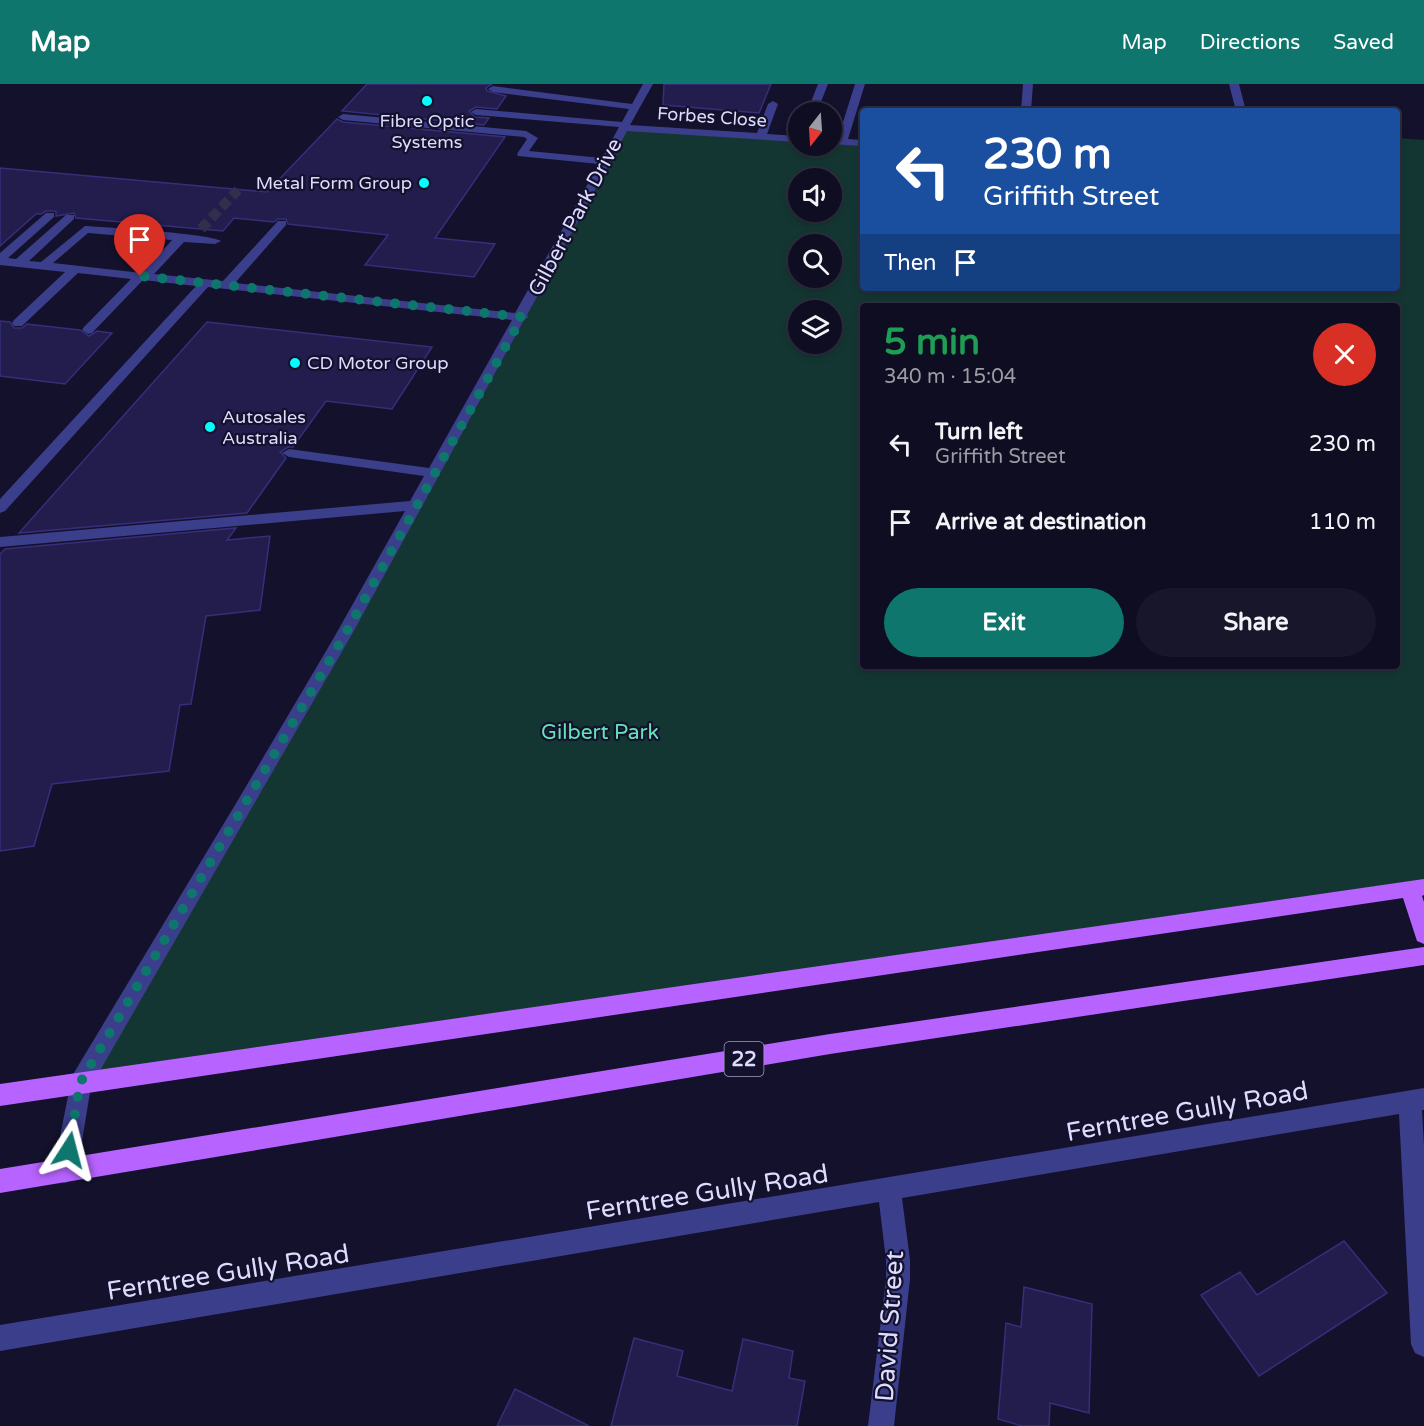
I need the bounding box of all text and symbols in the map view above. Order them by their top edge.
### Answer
text: Map [30,25,90,59]
text: Map [1121,30,1167,55]
text: Directions [1200,30,1300,55]
text: Saved [1333,30,1394,55]
marker: Fibre Optic Systems [420,94,434,108]
street label: Forbes Close [657,102,767,132]
north arrow [788,102,842,156]
map controls [788,102,842,354]
place label: Fibre Optic Systems [380,110,474,153]
text: 230 m [983,129,1112,180]
icon: left [884,132,962,210]
street label: Gilbert Park Drive [523,134,628,300]
button: sound [788,168,842,222]
place label: Metal Form Group [256,172,412,194]
marker: Metal Form Group [417,176,431,190]
text: Griffith Street [983,180,1159,213]
pin [114,214,165,276]
icon: arrive [123,223,156,256]
button: search [788,234,842,288]
icon: arrive [949,246,982,279]
text: Then [884,250,937,276]
button: layers [788,300,842,354]
text: 5 min [884,321,980,364]
button: close [1313,323,1376,386]
place label: CD Motor Group [307,352,449,374]
marker: CD Motor Group [288,356,302,370]
text: 340 m · 15:04 [884,365,1016,389]
place label: Autosales Australia [222,406,306,449]
text: Turn left [935,419,1023,445]
marker: Autosales Australia [203,420,217,434]
icon: left [884,428,917,461]
text: 230 m [1309,431,1376,457]
text: Griffith Street [935,445,1066,469]
icon: arrive [884,506,917,539]
text: Arrive at destination [935,509,1146,535]
text: 110 m [1309,509,1376,535]
button: Exit [884,588,1124,657]
button: Share [1136,588,1376,657]
park label: Gilbert Park [541,720,659,745]
road number: 22 [724,1042,764,1076]
street label: Ferntree Gully Road [1064,1075,1311,1148]
position arrow [37,1118,101,1182]
street label: Ferntree Gully Road [584,1158,831,1227]
street label: Ferntree Gully Road [105,1238,352,1307]
street label: David Street [869,1249,910,1403]

